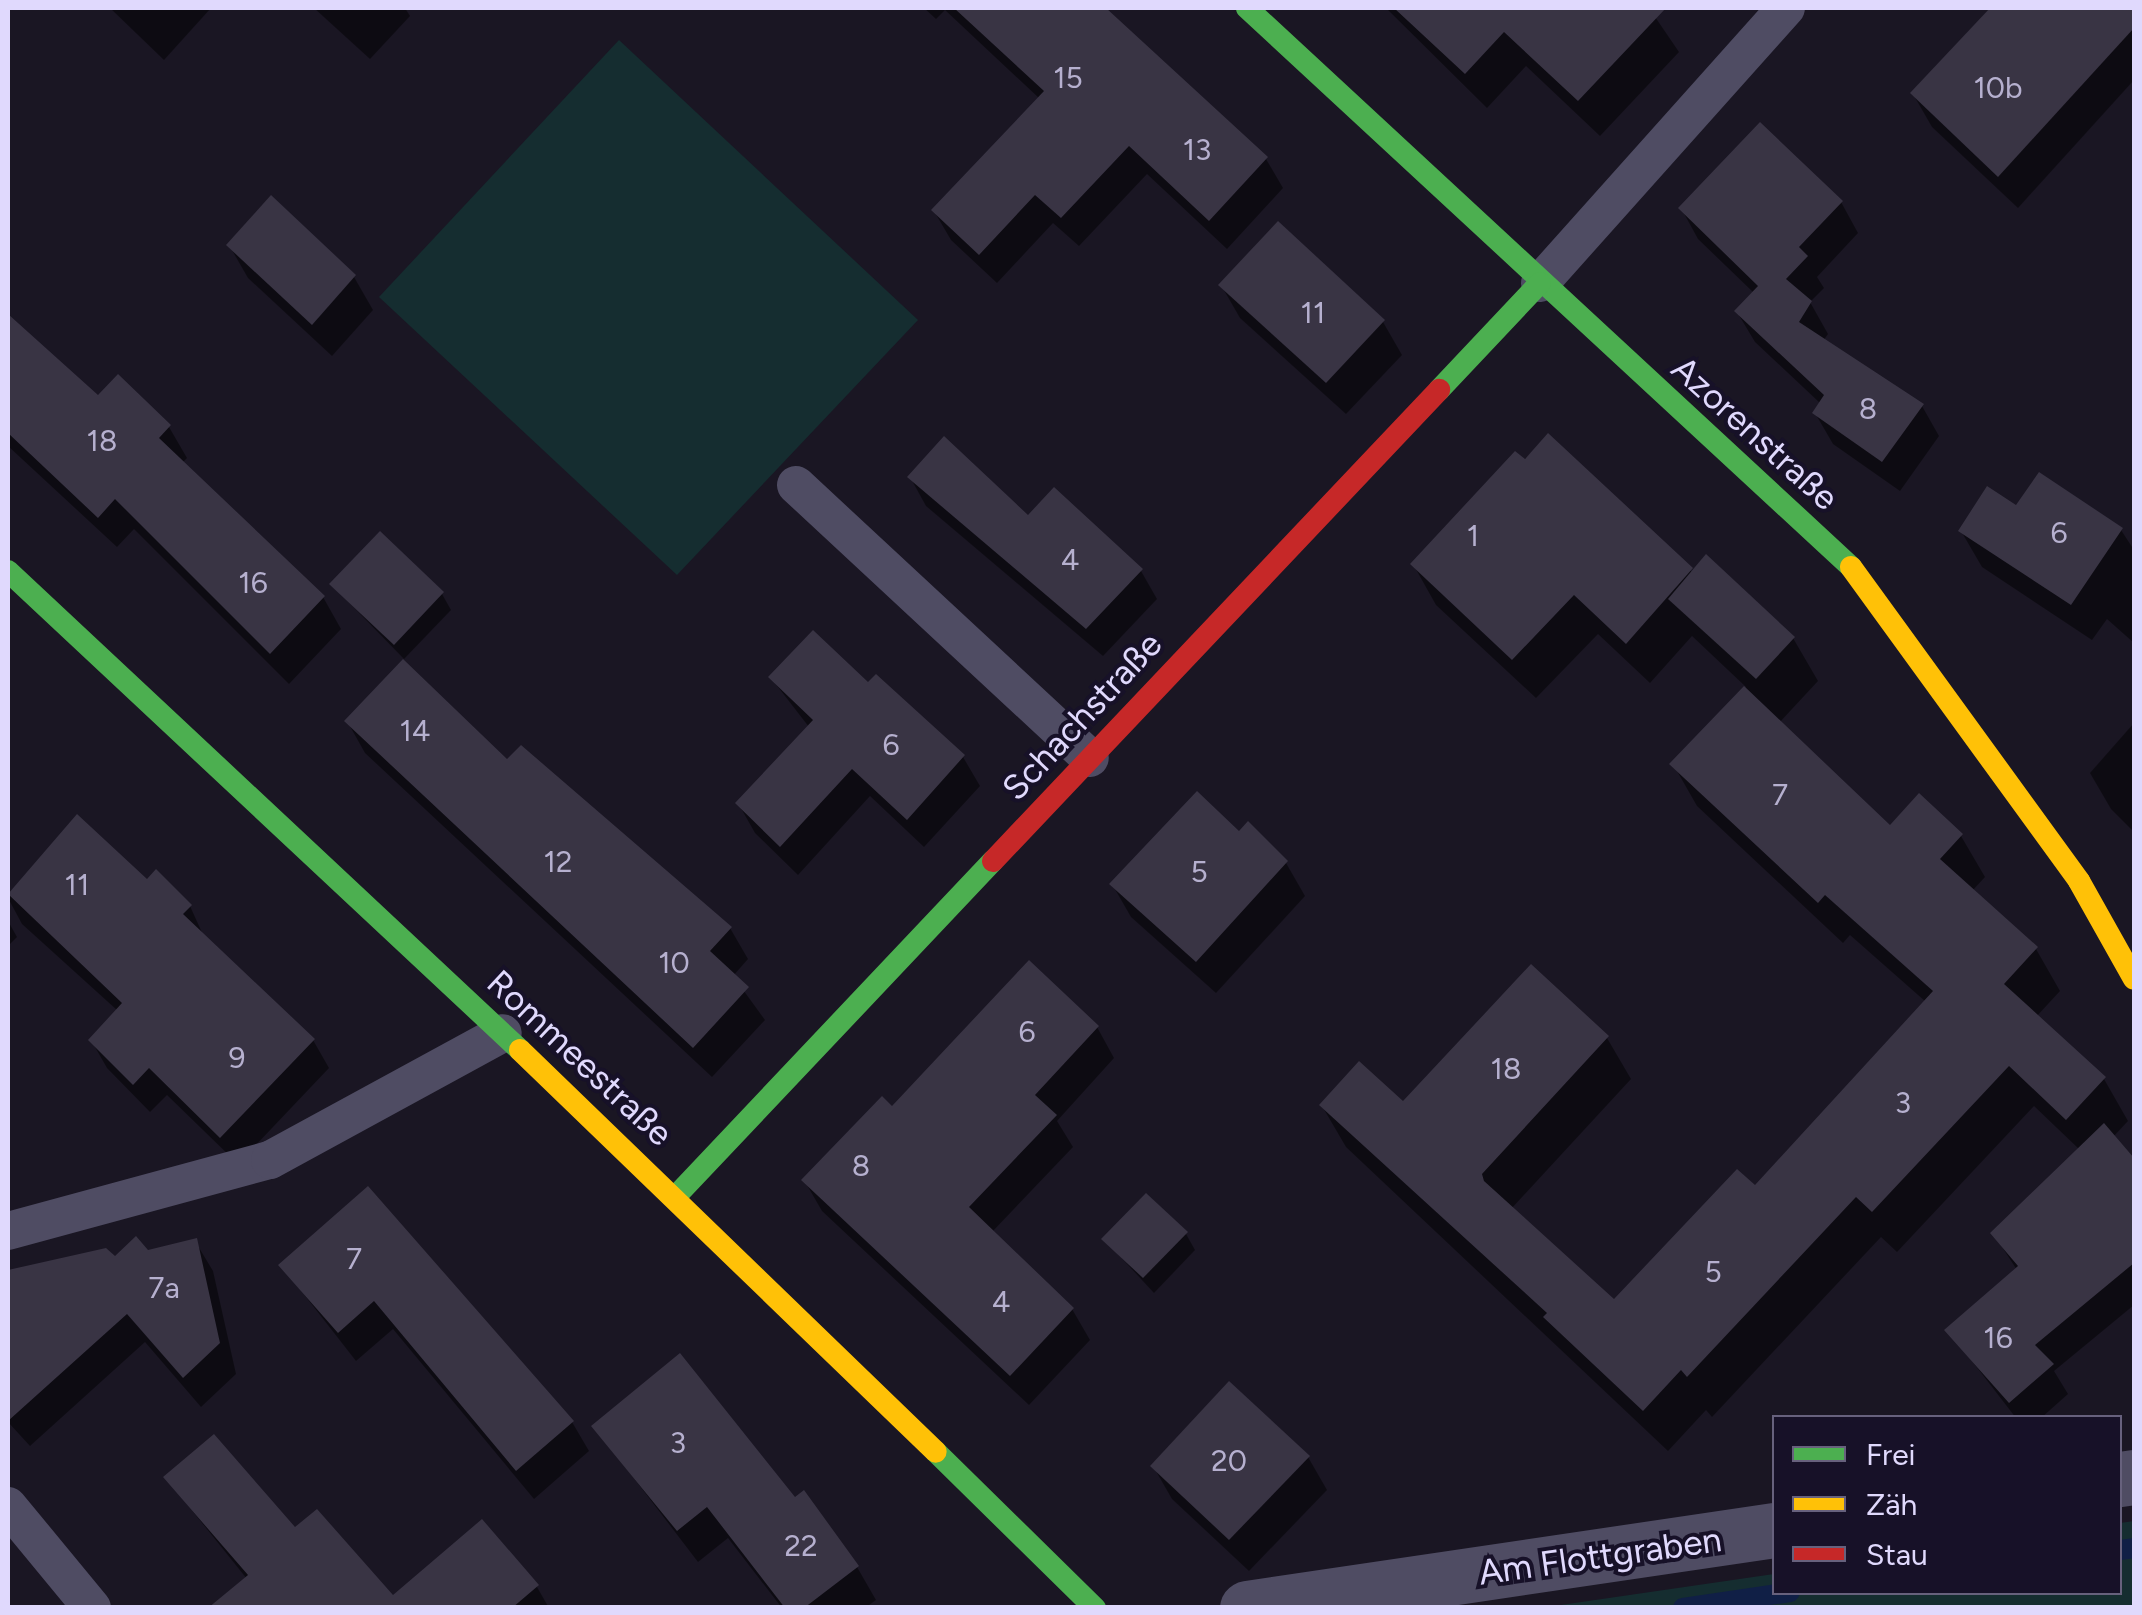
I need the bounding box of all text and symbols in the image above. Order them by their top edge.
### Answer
house number: 15 [1053,60,1083,96]
house number: 10b [1973,70,2023,106]
house number: 13 [1183,132,1211,168]
house number: 11 [1301,295,1325,331]
street label: Azorenstraße [1663,347,1847,519]
house number: 8 [1859,391,1877,427]
house number: 18 [87,423,117,459]
house number: 6 [2051,515,2067,551]
house number: 1 [1467,518,1479,554]
house number: 4 [1061,542,1079,578]
house number: 16 [238,565,268,601]
street label: Schachstraße [994,623,1170,809]
house number: 14 [399,713,431,749]
house number: 6 [883,727,899,763]
house number: 7 [1772,777,1788,813]
house number: 12 [543,844,573,880]
house number: 5 [1190,854,1208,890]
house number: 11 [65,867,89,903]
house number: 10 [658,945,690,981]
street label: Rommeestraße [479,961,681,1155]
house number: 6 [1019,1014,1035,1050]
house number: 9 [229,1040,245,1076]
house number: 18 [1491,1051,1521,1087]
house number: 3 [1895,1085,1911,1121]
house number: 8 [852,1148,870,1184]
house number: 7 [346,1241,362,1277]
house number: 5 [1704,1254,1722,1290]
house number: 7a [148,1270,180,1306]
house number: 4 [992,1284,1010,1320]
house number: 16 [1983,1320,2013,1356]
legend [1772,1415,2122,1595]
house number: 3 [670,1425,686,1461]
text: Frei [1866,1436,1915,1473]
house number: 20 [1211,1443,1247,1479]
text: Zäh [1866,1486,1917,1523]
street label: Am Flottgraben [1476,1518,1724,1594]
house number: 22 [784,1528,818,1564]
text: Stau [1866,1536,1928,1573]

